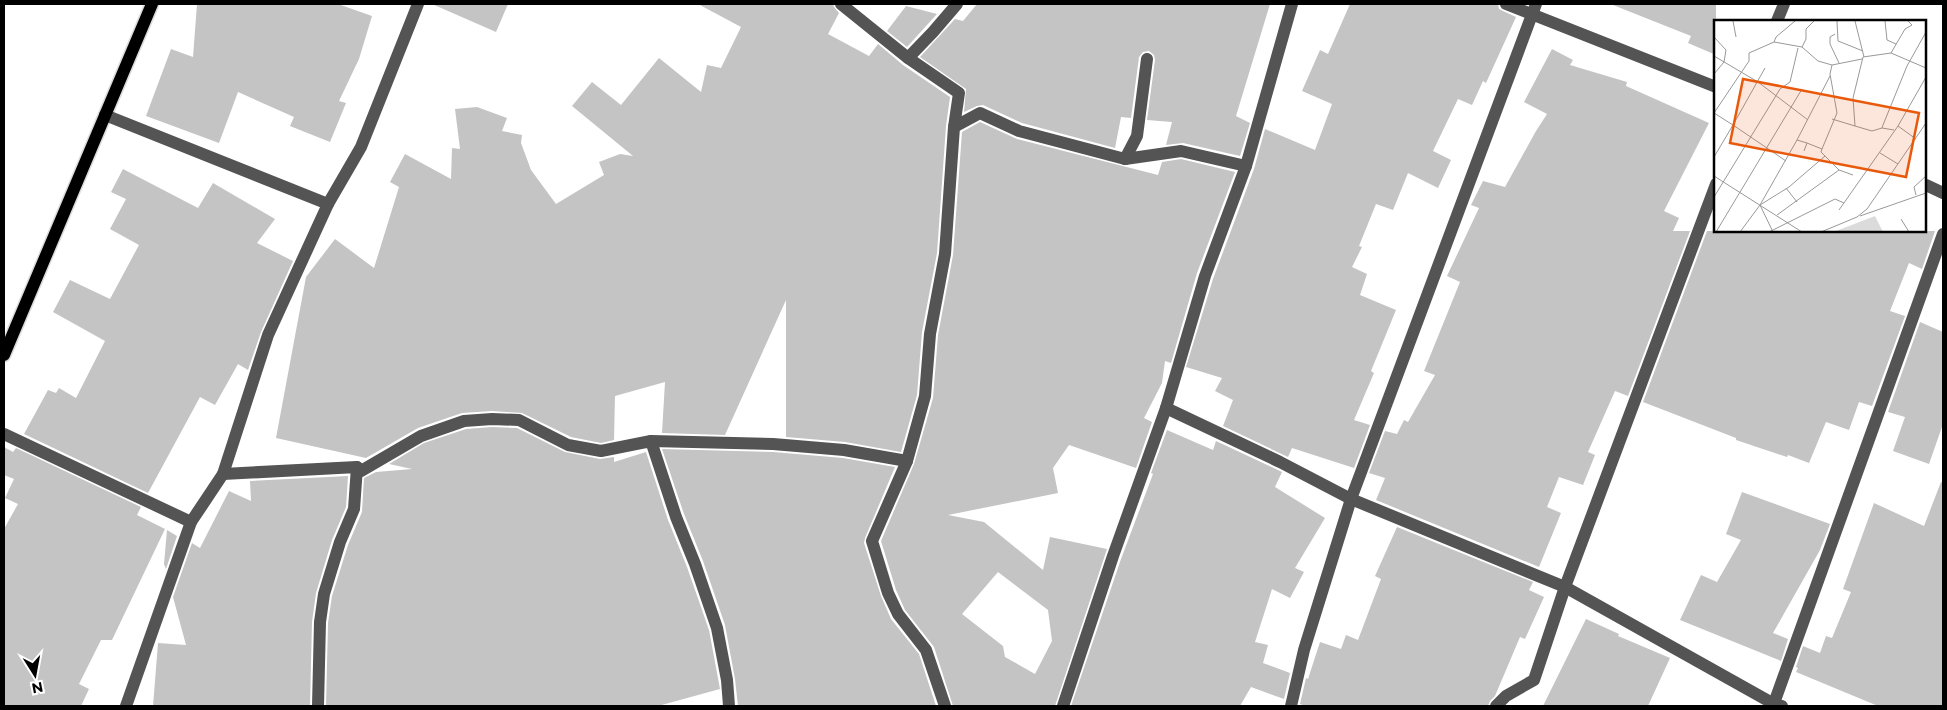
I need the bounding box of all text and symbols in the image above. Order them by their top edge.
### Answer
inset map [1714,20,1927,232]
north arrow [10,650,60,700]
text: N [30,678,45,698]

